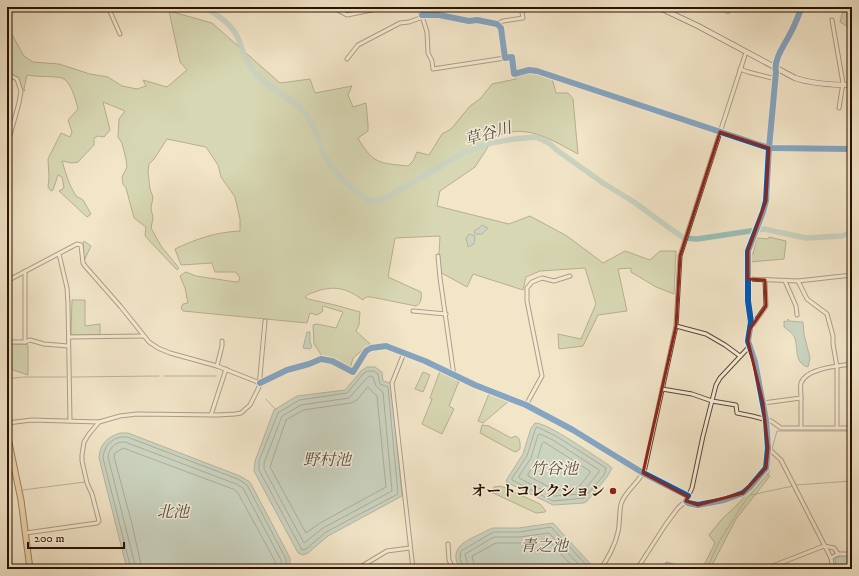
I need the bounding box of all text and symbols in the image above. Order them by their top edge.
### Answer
water label: 草谷川 [462,117,516,150]
water label: 野村池 [303,450,353,470]
water label: 竹谷池 [530,459,580,479]
place label: オートコレクション [471,482,605,501]
marker: オートコレクション [608,486,618,496]
water label: 北池 [157,502,191,522]
scale bar [28,524,124,550]
text: 200 m [34,531,64,546]
water label: 青之池 [520,536,570,556]

